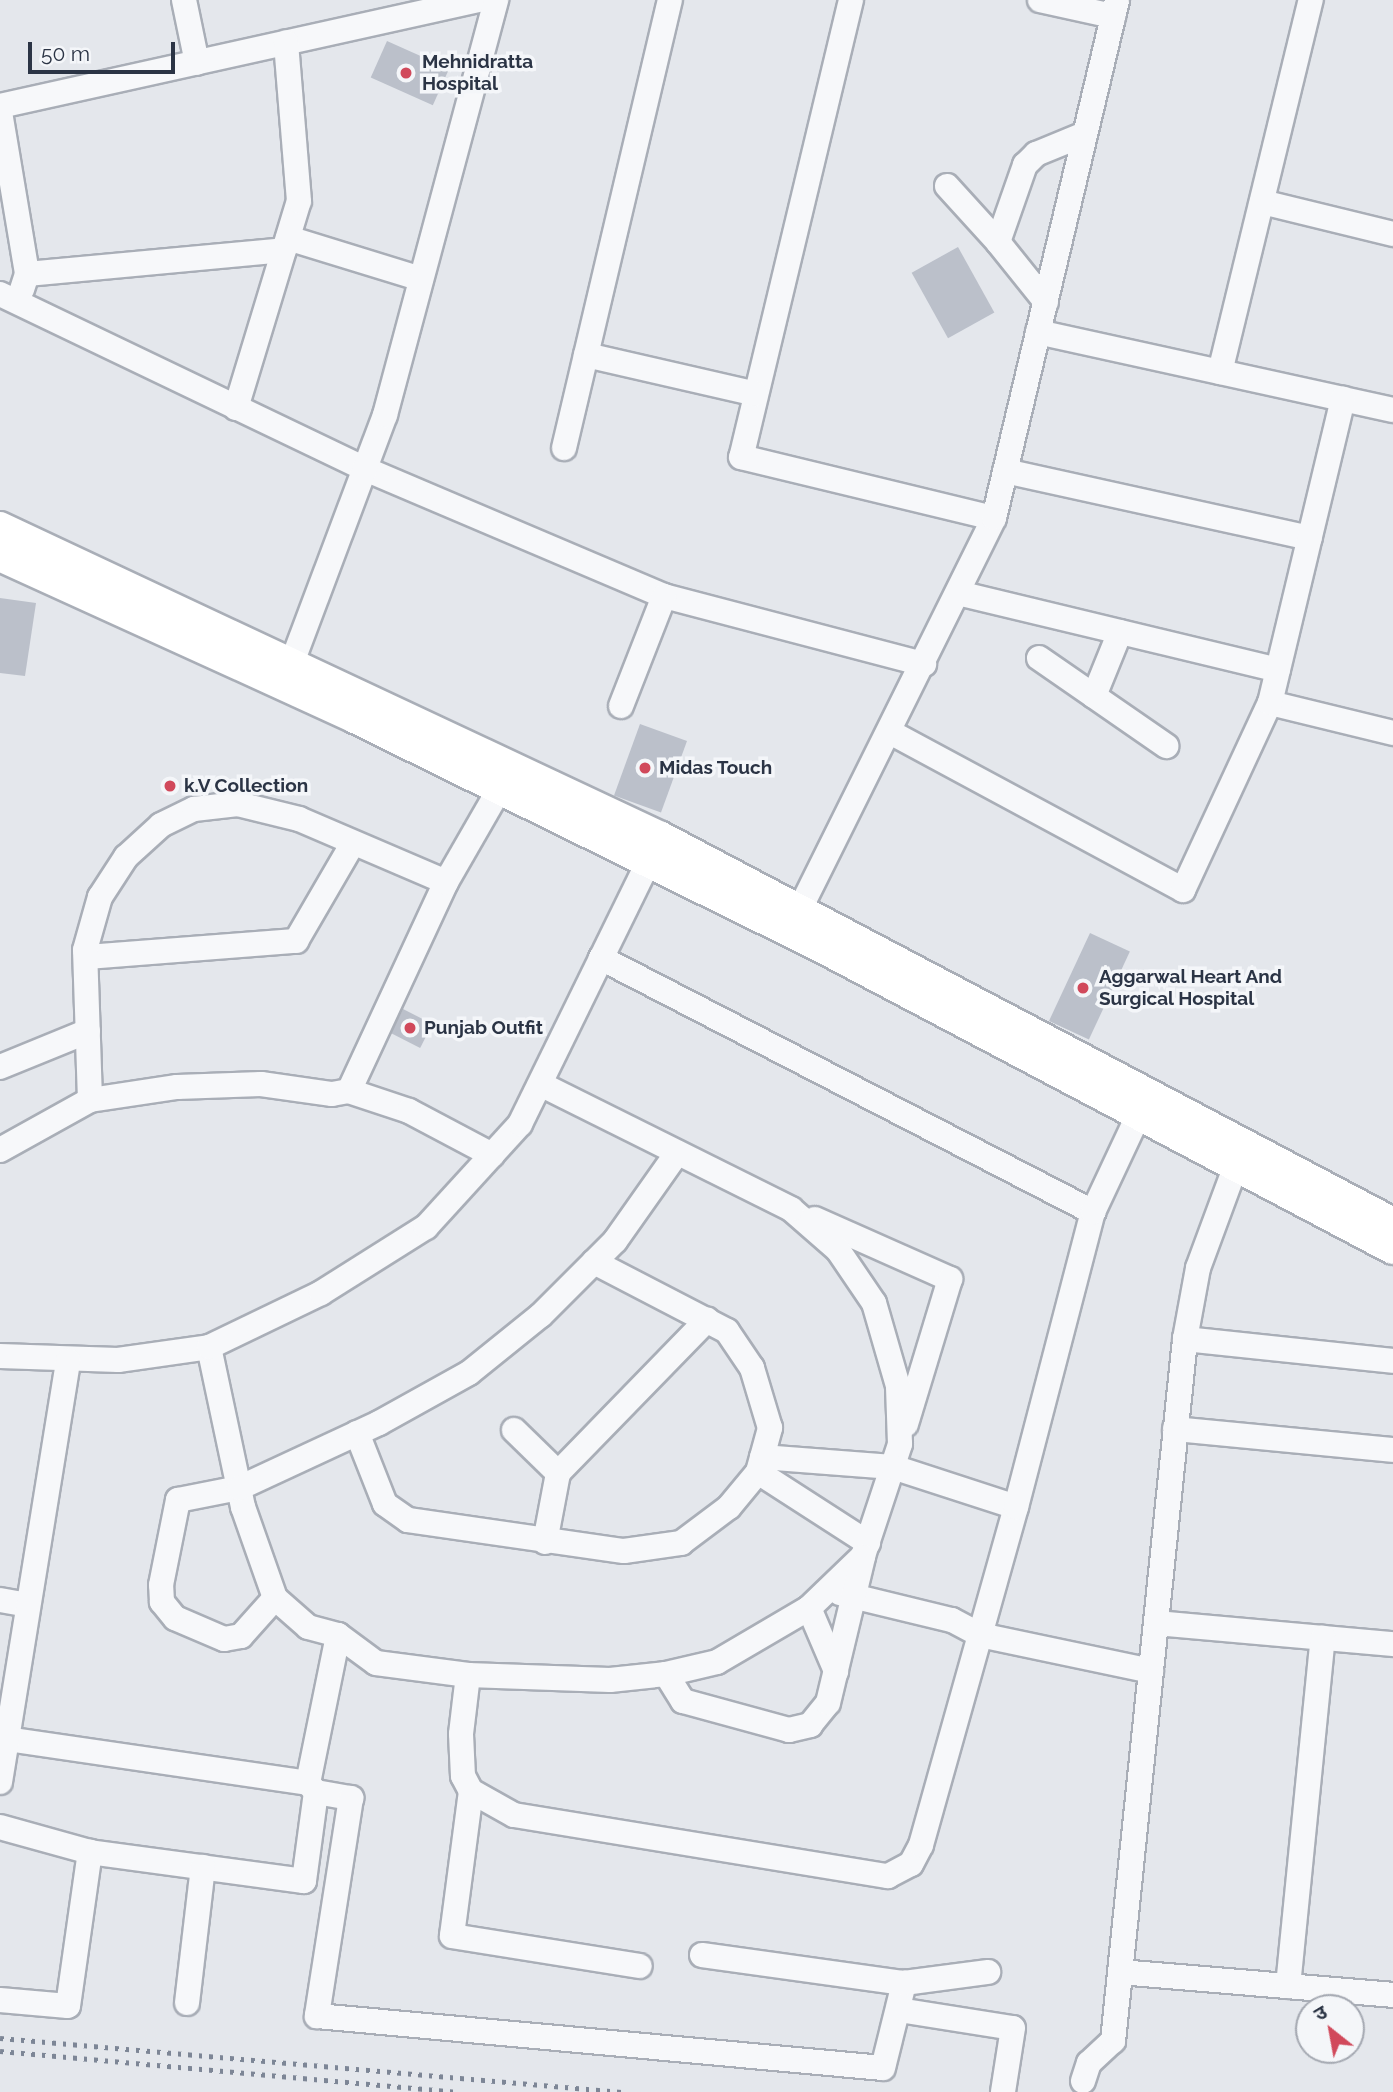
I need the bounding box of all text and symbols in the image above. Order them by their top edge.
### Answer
scale bar [32,28,178,72]
text: 50 m [41,41,90,66]
place label: Mehnidratta Hospital [422,51,533,95]
marker: Mehnidratta Hospital [396,63,416,83]
place label: Midas Touch [659,757,773,779]
marker: Midas Touch [637,760,653,776]
place label: k.V Collection [184,775,309,797]
marker: k.V Collection [162,778,178,794]
place label: Aggarwal Heart And Surgical Hospital [1099,966,1283,1010]
marker: Aggarwal Heart And Surgical Hospital [1073,978,1093,998]
place label: Punjab Outfit [424,1017,543,1039]
marker: Punjab Outfit [402,1020,418,1036]
north arrow [1295,1994,1365,2064]
text: उ [1310,2000,1331,2025]

